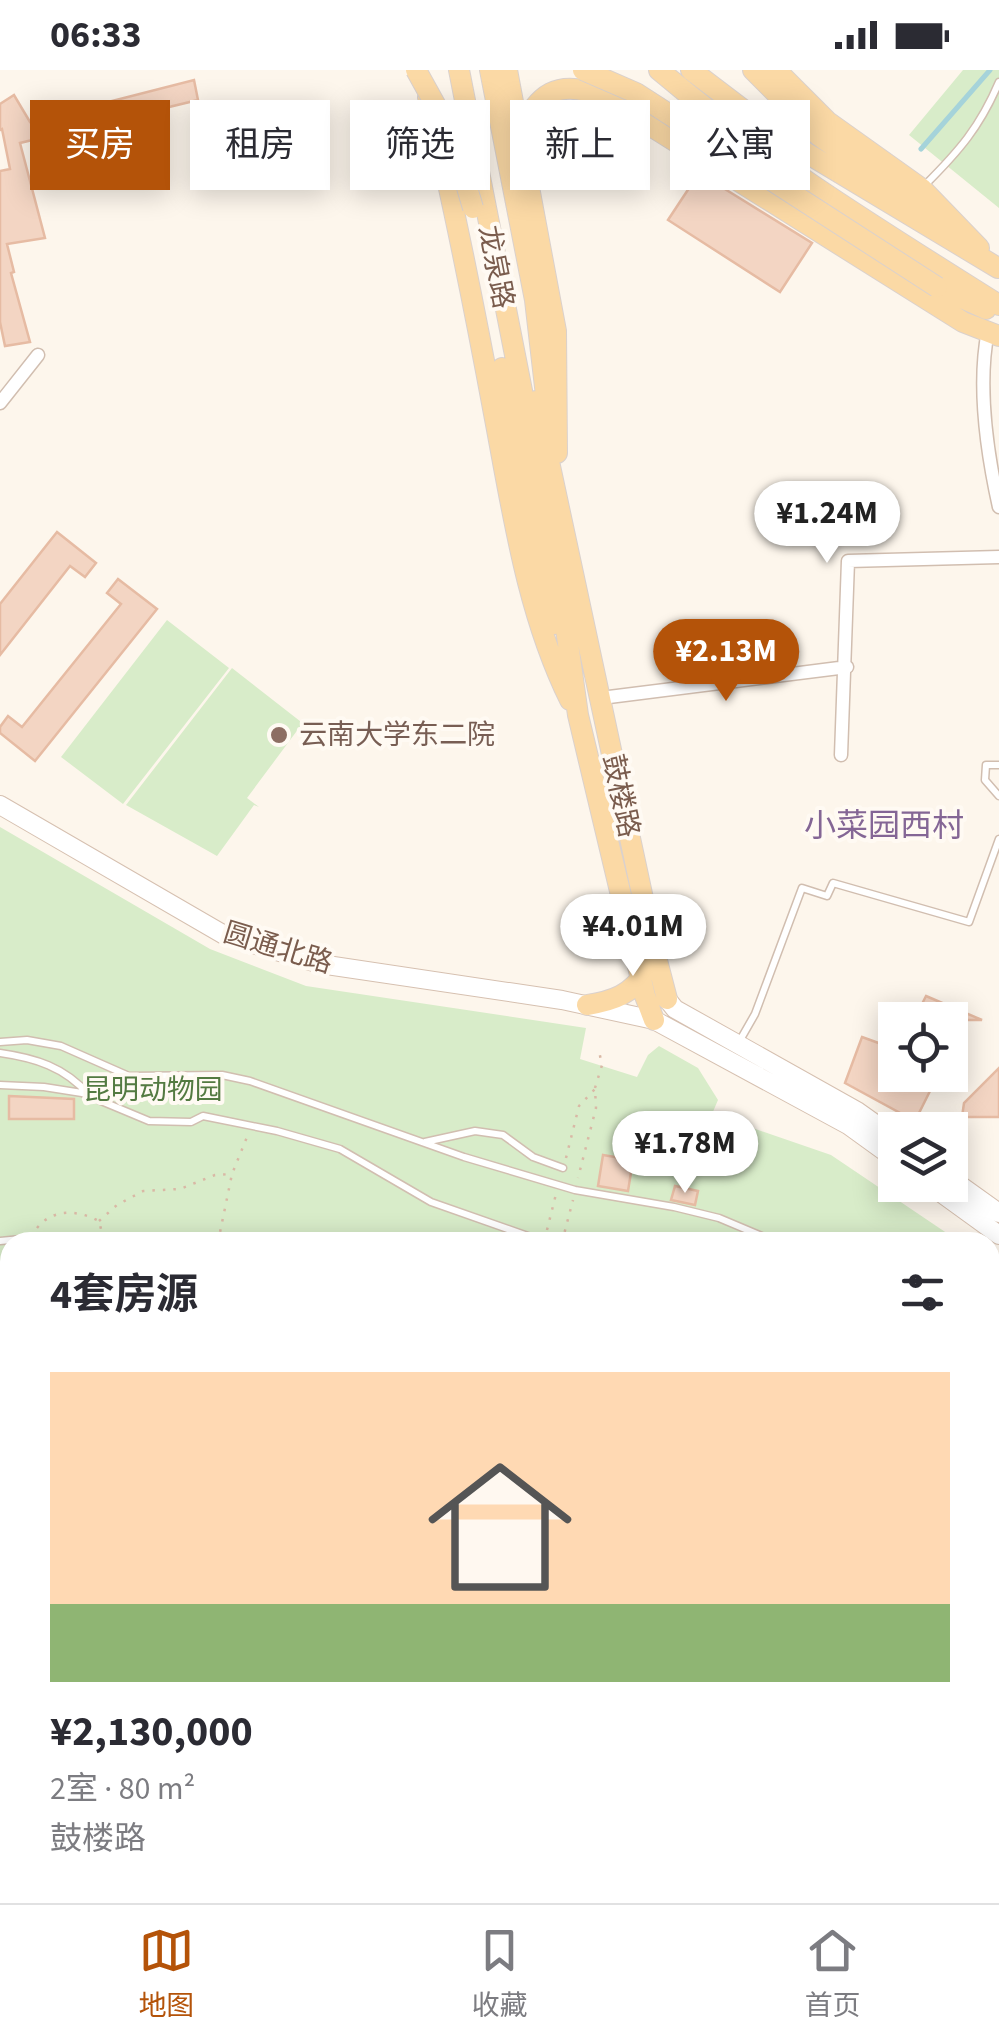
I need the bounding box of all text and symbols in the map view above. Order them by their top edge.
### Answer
text: 06:33 [50,8,142,62]
chip: 买房 [30,100,170,190]
chip: 租房 [190,100,330,190]
chip: 筛选 [350,100,490,190]
chip: 新上 [510,100,650,190]
chip: 公寓 [670,100,810,190]
street label: 龙泉路 [468,222,524,312]
pin: ¥1.24M [746,481,908,566]
text: ¥1.24M [776,490,878,536]
pin: ¥2.13M [645,619,807,704]
text: ¥2.13M [675,628,777,674]
place label: 云南大学东二院 [299,715,495,755]
marker: 云南大学东二院 [268,724,290,746]
street label: 鼓楼路 [593,751,649,841]
district label: 小菜园西村 [804,803,964,849]
pin: ¥4.01M [552,894,714,979]
text: ¥4.01M [582,903,684,949]
street label: 圆通北路 [219,912,337,984]
map controls [878,1002,968,1202]
button: locate [878,1002,968,1092]
park label: 昆明动物园 [83,1070,223,1110]
pin: ¥1.78M [604,1111,766,1196]
button: layers [878,1112,968,1202]
text: ¥1.78M [634,1120,736,1166]
text: 4套房源 [50,1265,198,1325]
icon: filters [895,1265,950,1320]
icon: home [410,1437,590,1617]
text: ¥2,130,000 [50,1702,253,1762]
text: 2室 · 80 m² [50,1766,195,1812]
text: 鼓楼路 [50,1816,146,1862]
tab: 地图 [138,1923,195,2026]
tab: 收藏 [471,1923,528,2026]
tab: 首页 [804,1923,861,2026]

